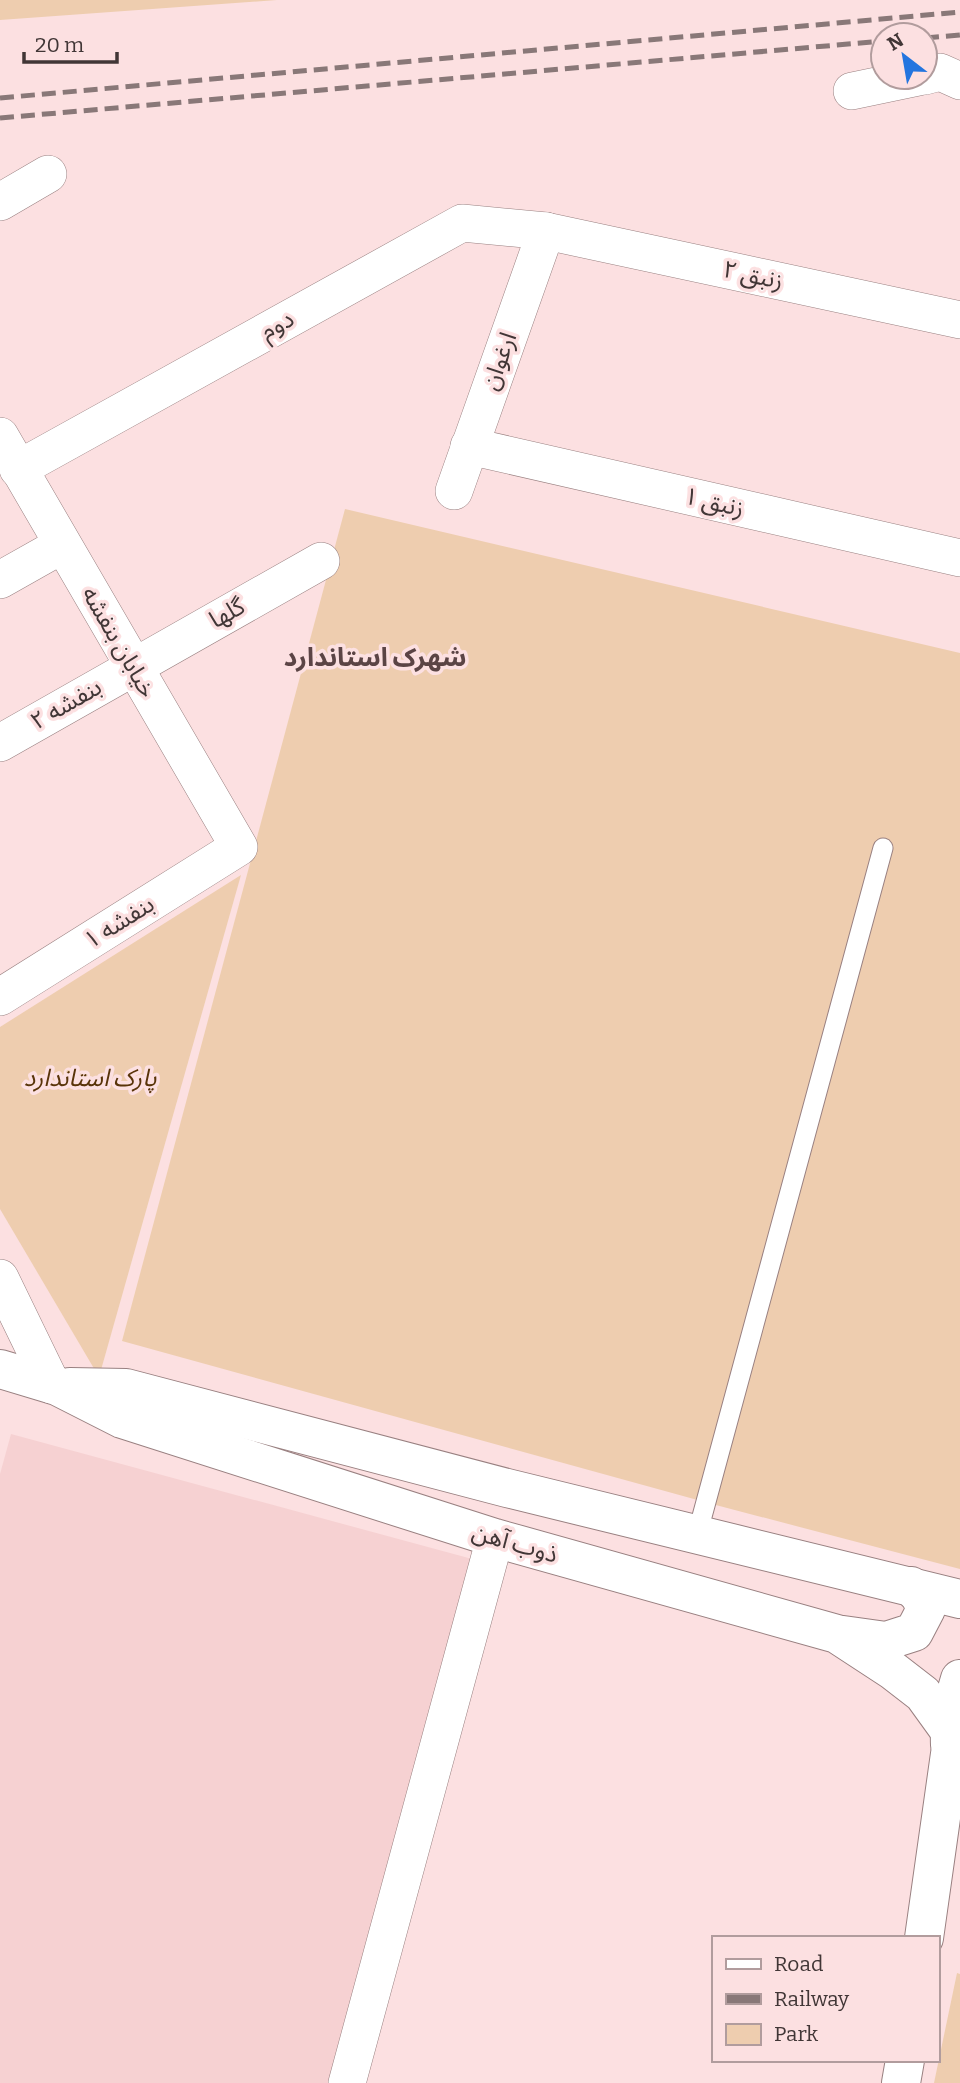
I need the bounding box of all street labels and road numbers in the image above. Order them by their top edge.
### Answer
street label: زنبق ۲ [720,255,786,296]
street label: دوم [255,305,301,349]
street label: ارغوان [476,328,522,394]
street label: زنبق ۱ [681,482,747,523]
street label: خیابان بنفشه [76,582,162,702]
street label: گلها [204,591,251,634]
street label: بنفشه ۲ [26,673,106,735]
street label: بنفشه ۱ [79,890,159,954]
street label: ذوب آهن [469,1517,561,1569]

